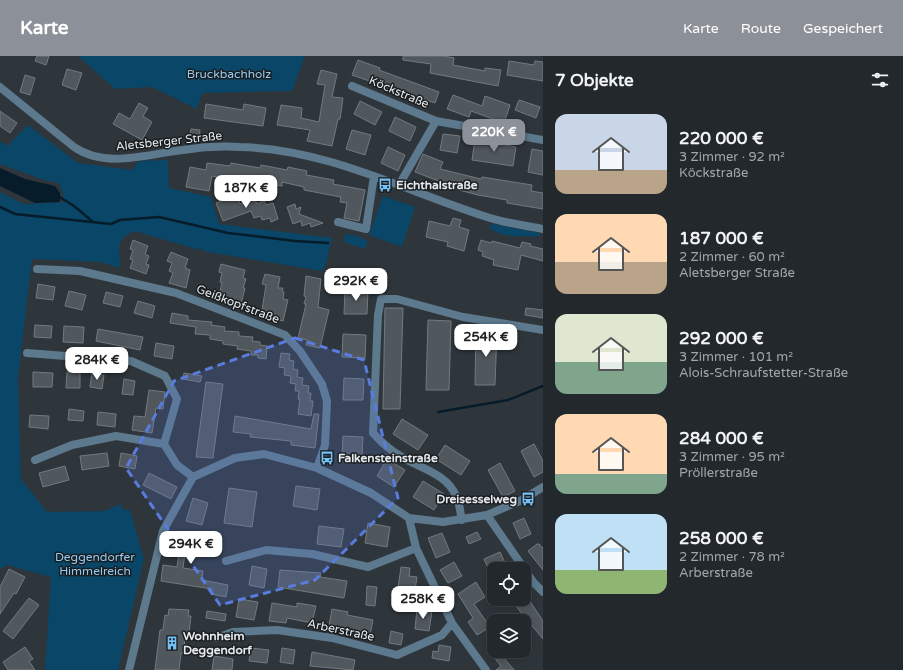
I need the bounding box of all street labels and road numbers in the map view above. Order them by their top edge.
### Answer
street label: Köckstraße [367,73,431,111]
street label: Aletsberger Straße [115,128,223,154]
street label: Geißkopfstraße [195,282,282,326]
street label: Arberstraße [306,616,376,644]

